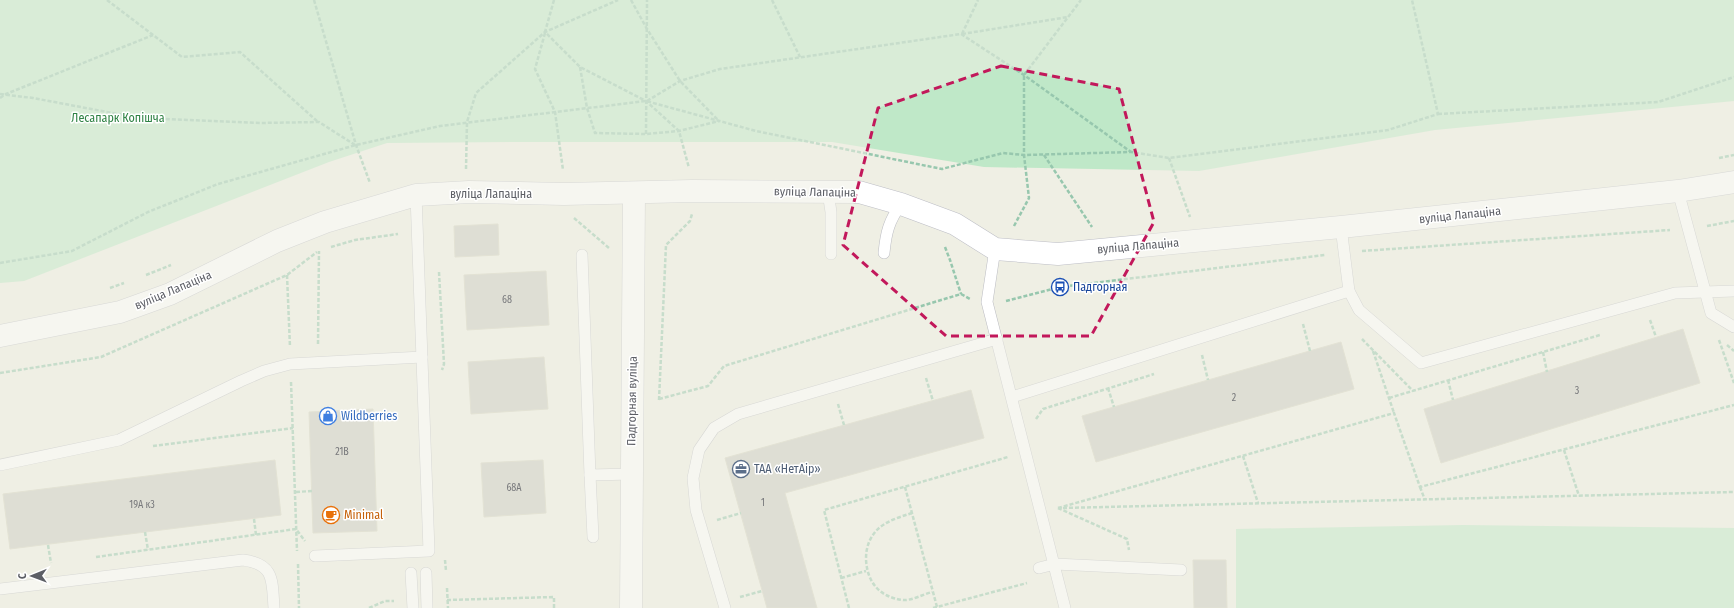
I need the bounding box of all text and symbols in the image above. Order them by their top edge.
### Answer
park label: Лесапарк Копішча [71,111,165,125]
street label: вуліца Лапаціна [774,184,856,200]
street label: вуліца Лапаціна [450,187,532,201]
street label: вуліца Лапаціна [1418,204,1502,226]
street label: вуліца Лапаціна [1096,235,1180,257]
street label: вуліца Лапаціна [132,267,214,312]
bus stop icon: Падгорная [1050,277,1070,297]
place label: Падгорная [1073,280,1127,294]
house number: 68 [502,294,512,306]
street label: Падгорная вуліца [624,356,640,446]
house number: 3 [1575,385,1580,397]
house number: 2 [1232,392,1237,404]
shop icon: Wildberries [318,406,338,426]
place label: Wildberries [341,409,397,423]
house number: 21В [335,446,349,458]
office icon: ТАА «НетАір» [731,459,751,479]
place label: ТАА «НетАір» [754,462,821,476]
house number: 68А [506,482,522,494]
house number: 1 [761,497,765,509]
house number: 19А к3 [129,499,155,511]
cafe icon: Minimal [321,505,341,525]
place label: Minimal [344,508,383,522]
north arrow [12,556,52,596]
text: С [16,573,29,579]

